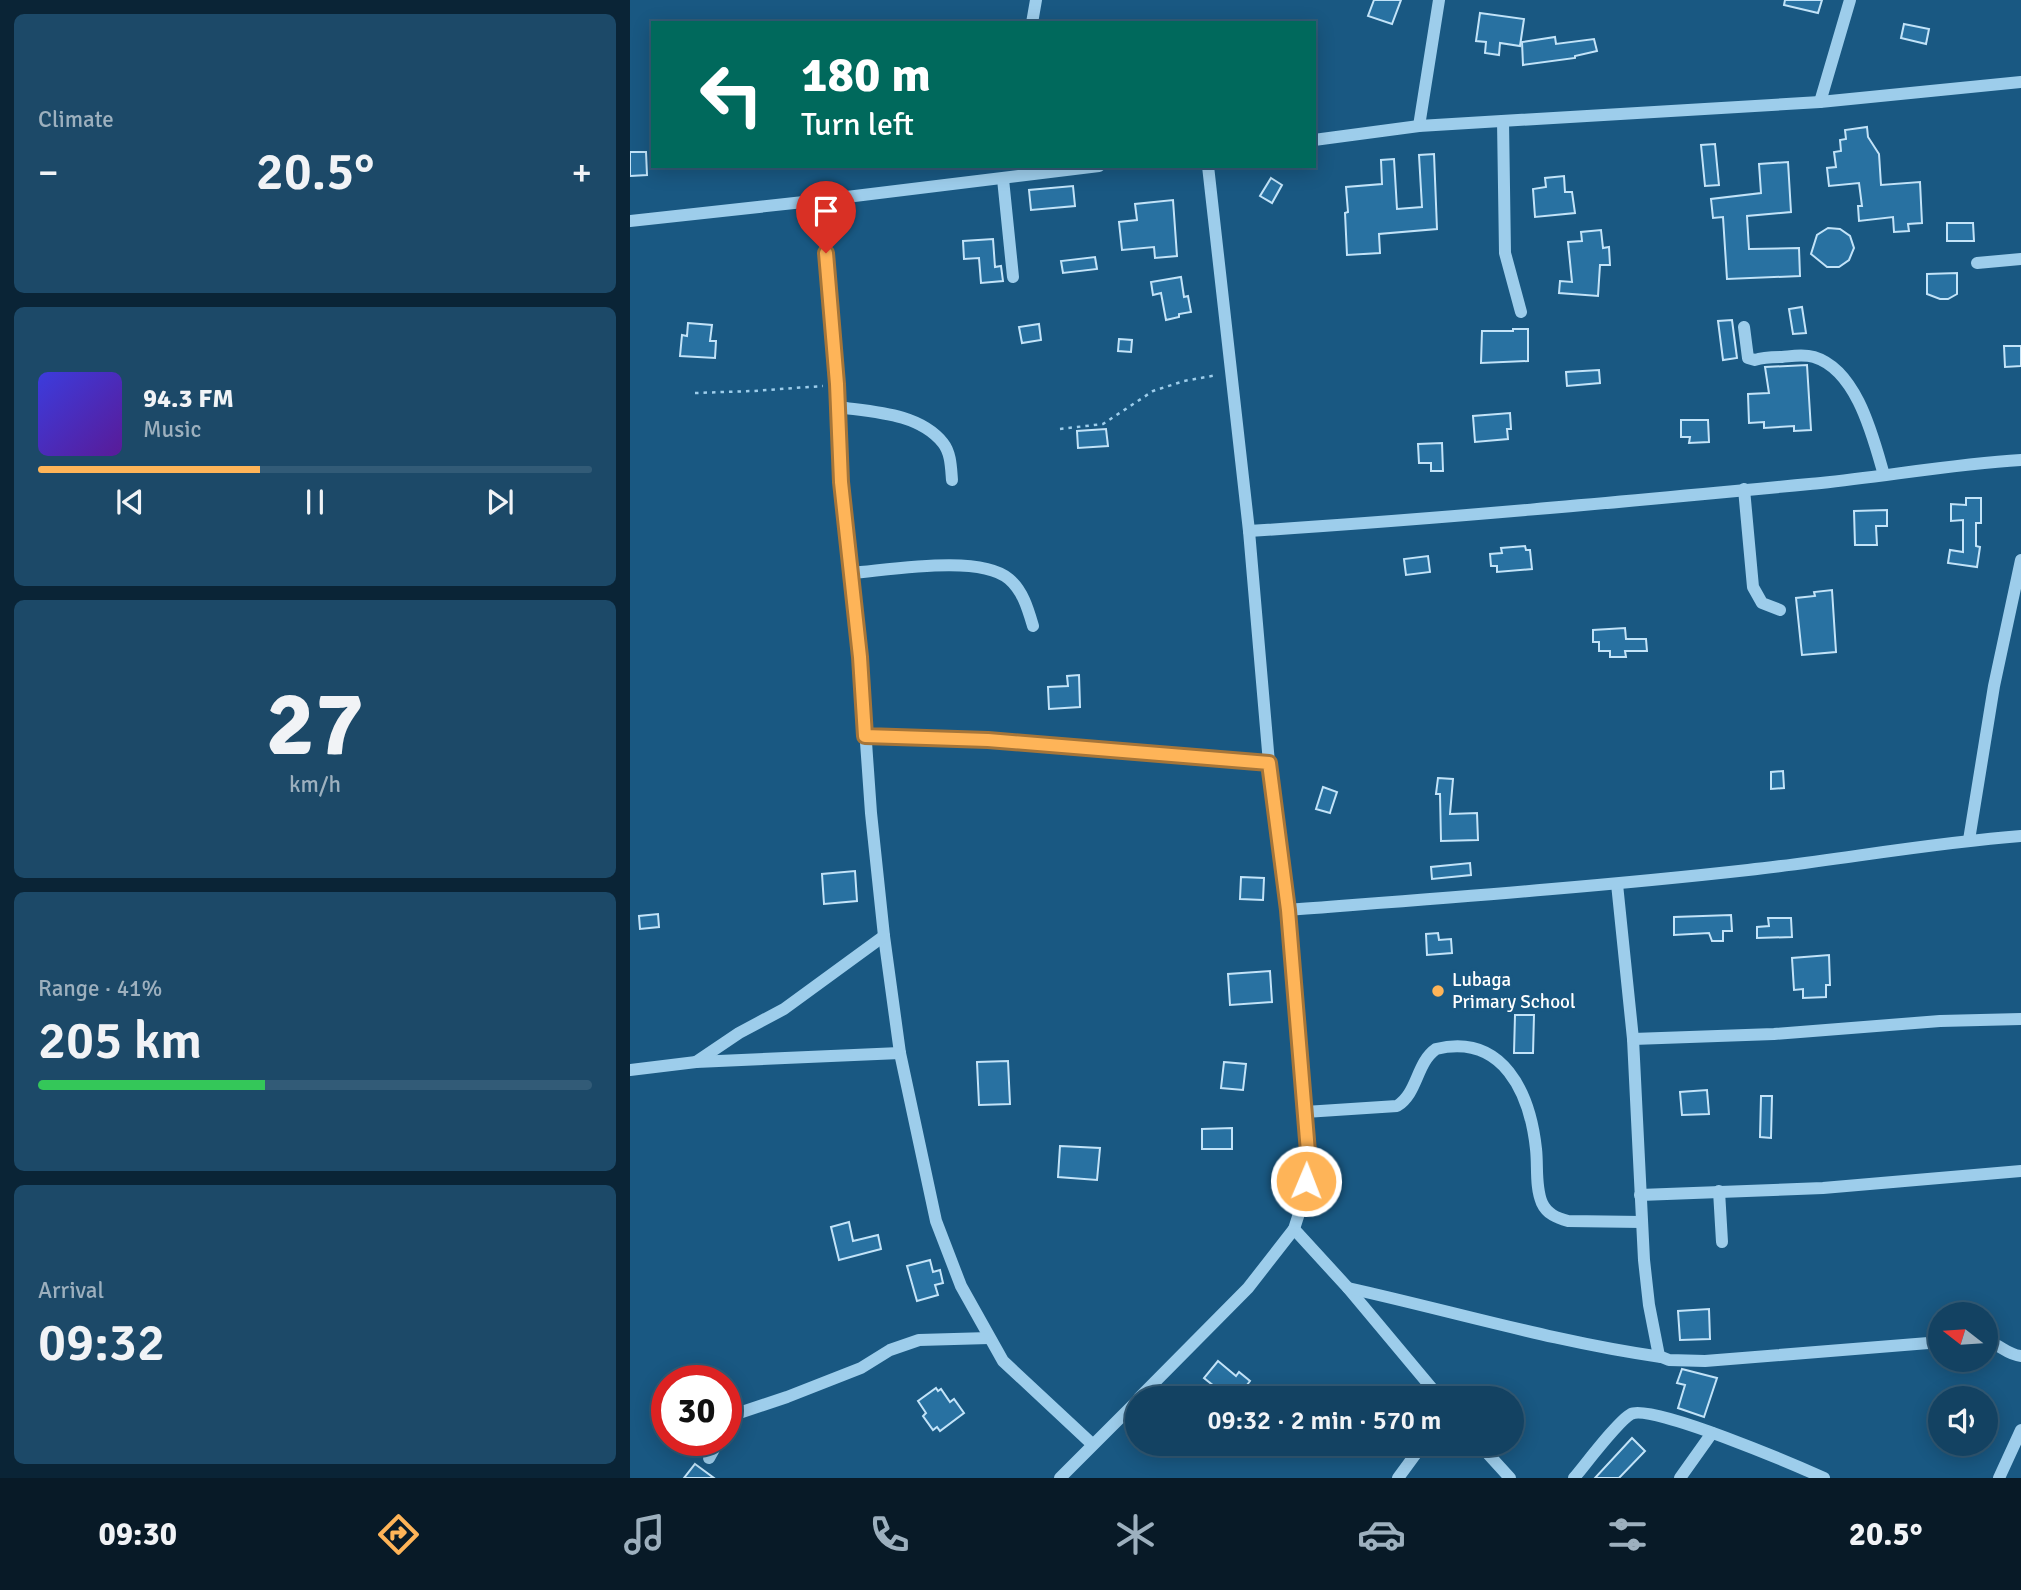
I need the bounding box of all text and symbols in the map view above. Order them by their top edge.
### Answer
text: 180 m [801,45,931,105]
icon: left [686,49,777,140]
text: Climate [38,105,114,134]
text: Turn left [801,105,914,144]
text: 20.5° [256,140,374,204]
text: − [38,149,59,196]
text: + [571,149,592,196]
pin [796,181,856,253]
icon: arrive [807,192,845,230]
text: 94.3 FM [143,383,234,415]
text: Music [143,415,201,444]
icon: previous [111,483,149,521]
icon: pause [296,483,334,521]
icon: next [481,483,519,521]
text: 27 [266,668,364,781]
text: km/h [289,770,341,799]
place label: Lubaga Primary School [1452,968,1575,1014]
text: Range · 41% [38,974,162,1003]
marker: Lubaga Primary School [1430,983,1446,999]
text: 205 km [38,1009,202,1073]
position arrow [1269,1144,1343,1218]
text: Arrival [38,1276,104,1305]
north arrow [1928,1302,1998,1372]
map controls [1928,1302,1998,1456]
text: 09:32 [38,1311,165,1375]
speed limit sign: 30 [651,1365,742,1456]
button: sound [1928,1386,1998,1456]
text: 09:32 · 2 min · 570 m [1208,1405,1441,1437]
icon: directions [374,1510,423,1559]
icon: music [620,1510,669,1559]
icon: phone [865,1510,914,1559]
icon: climate [1111,1510,1160,1559]
icon: car [1357,1510,1406,1559]
icon: filters [1603,1510,1652,1559]
text: 09:30 [98,1515,177,1554]
text: 20.5° [1849,1515,1923,1554]

